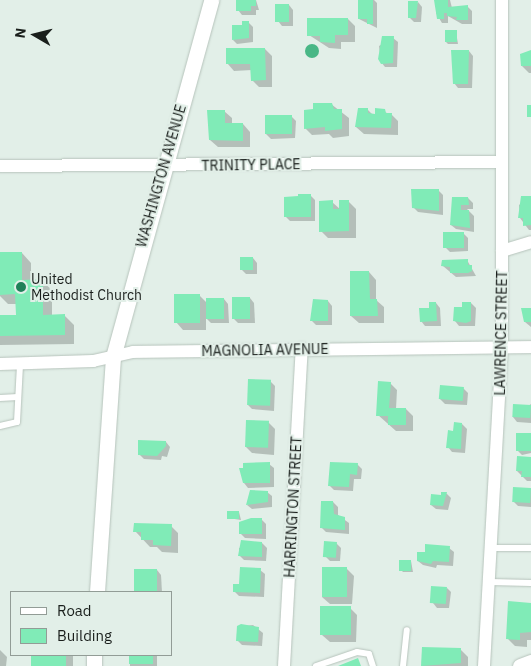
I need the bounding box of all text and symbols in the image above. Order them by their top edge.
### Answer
north arrow [10,10,60,60]
text: N [11,27,30,39]
street label: WASHINGTON AVENUE [133,103,189,249]
street label: TRINITY PLACE [201,156,301,174]
street label: LAWRENCE STREET [492,270,510,396]
place label: United Methodist Church [31,271,142,304]
marker: United Methodist Church [15,281,27,293]
street label: MAGNOLIA AVENUE [201,340,329,360]
street label: HARRINGTON STREET [281,436,305,578]
legend [10,591,172,656]
text: Road [57,601,92,620]
text: Building [57,626,112,645]

